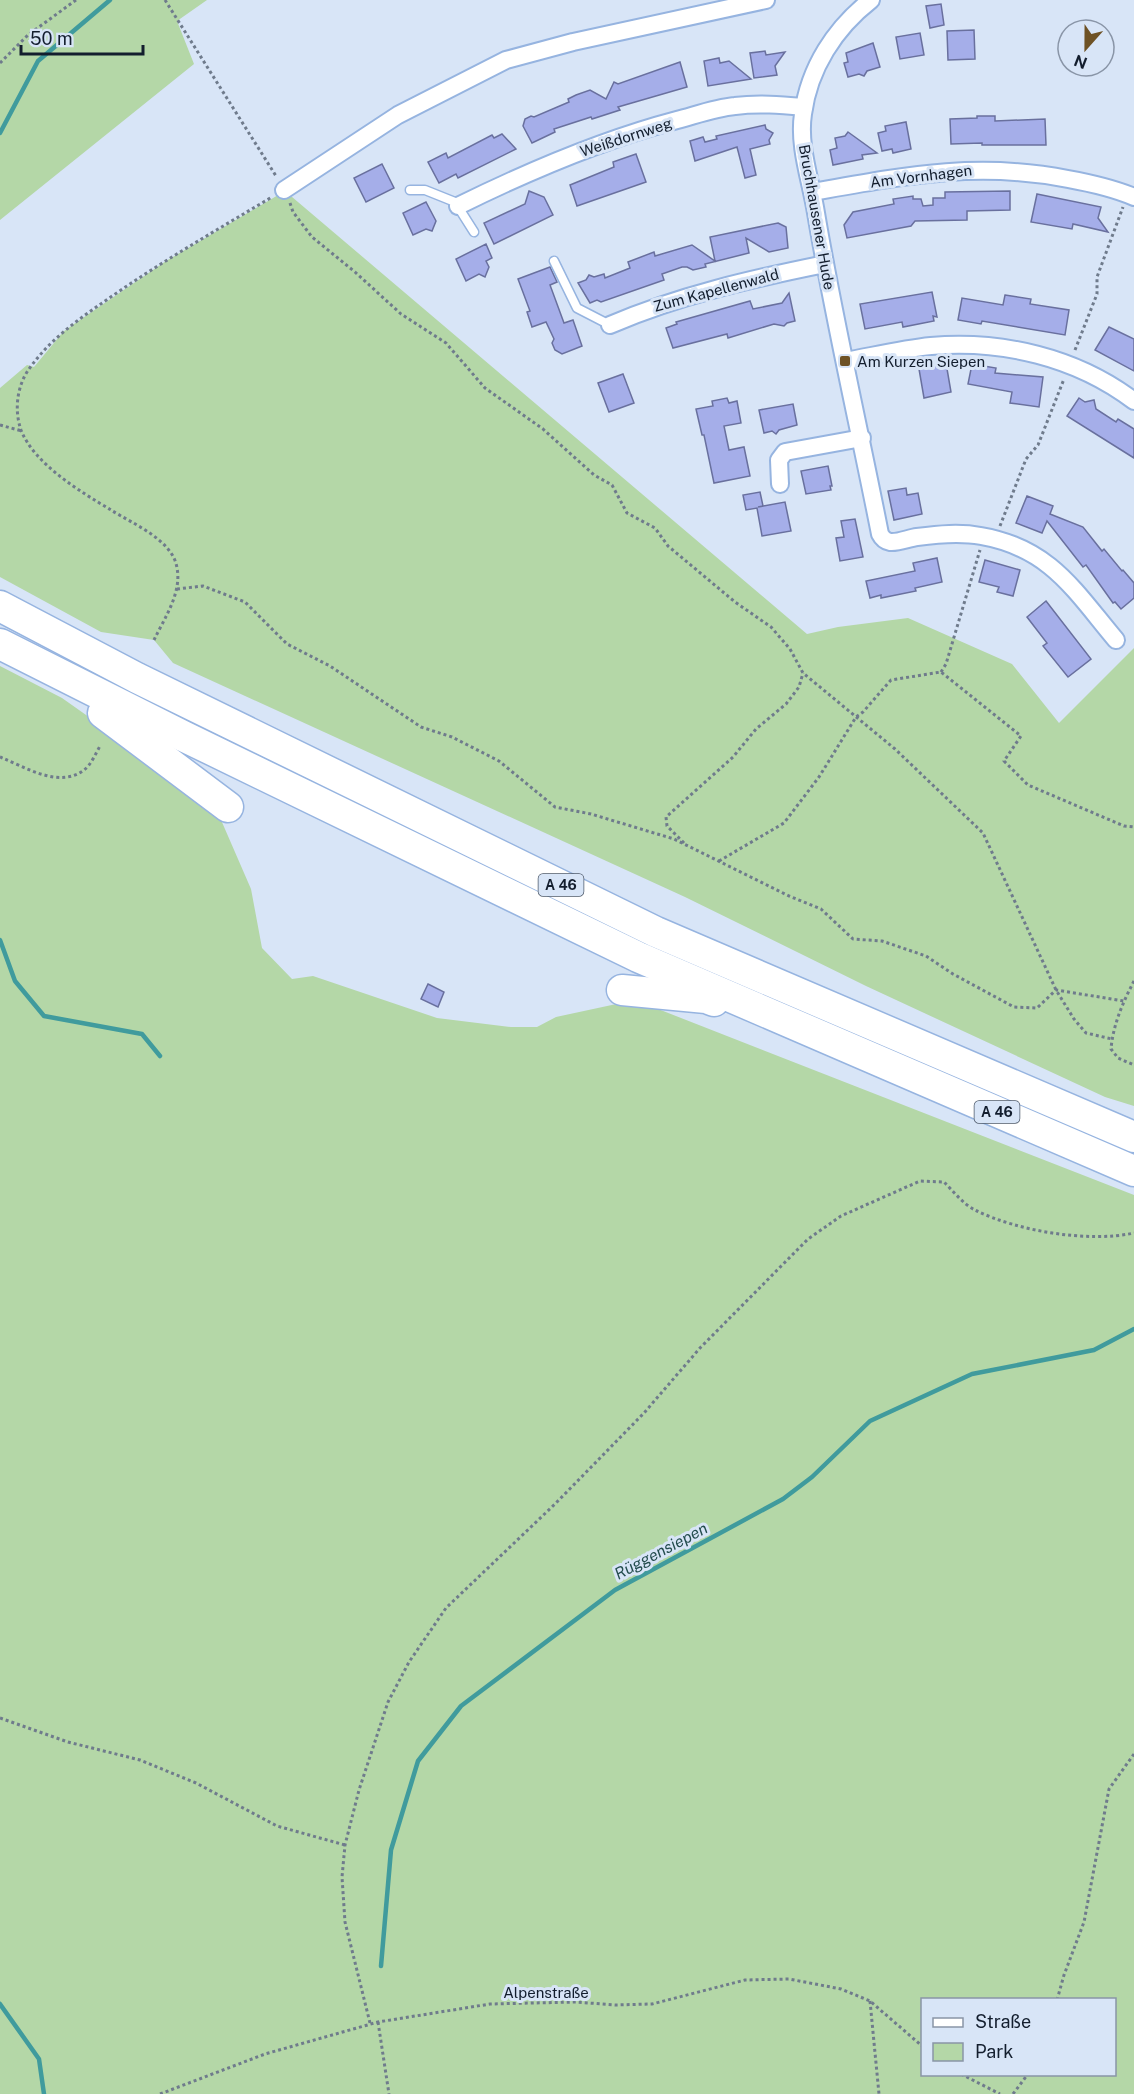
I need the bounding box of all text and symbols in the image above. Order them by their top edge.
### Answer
scale bar [21,18,142,56]
north arrow [1056,18,1116,78]
text: 50 m [30,28,73,49]
text: N [1072,50,1090,73]
street label: Weißdornweg [578,114,674,160]
street label: Bruchhausener Hude [796,143,838,291]
street label: Am Vornhagen [869,161,973,191]
street label: Zum Kapellenwald [651,265,781,315]
place label: Am Kurzen Siepen [857,353,985,370]
marker: Am Kurzen Siepen [838,354,852,368]
road number: A 46 [538,874,584,896]
road number: A 46 [974,1101,1020,1123]
water label: Rüggensiepen [611,1518,711,1583]
street label: Alpenstraße [503,1984,589,2001]
legend [921,1998,1116,2076]
text: Straße [975,2011,1031,2032]
text: Park [975,2041,1013,2062]

